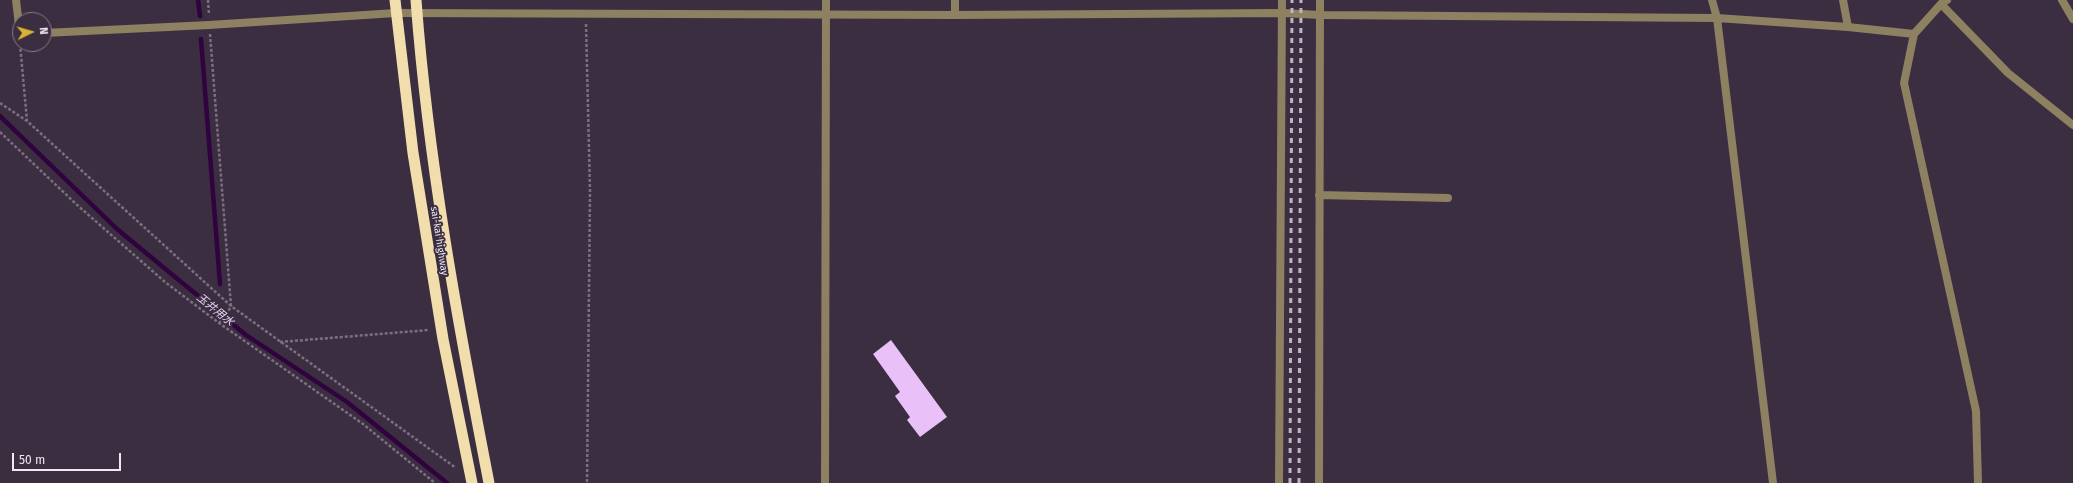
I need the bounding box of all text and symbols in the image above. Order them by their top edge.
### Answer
north arrow [12,12,52,52]
text: N [37,27,50,35]
street label: sai-kai highway [428,206,450,276]
water label: 玉井用水 [194,291,236,329]
scale bar [14,445,123,471]
text: 50 m [19,453,45,467]

